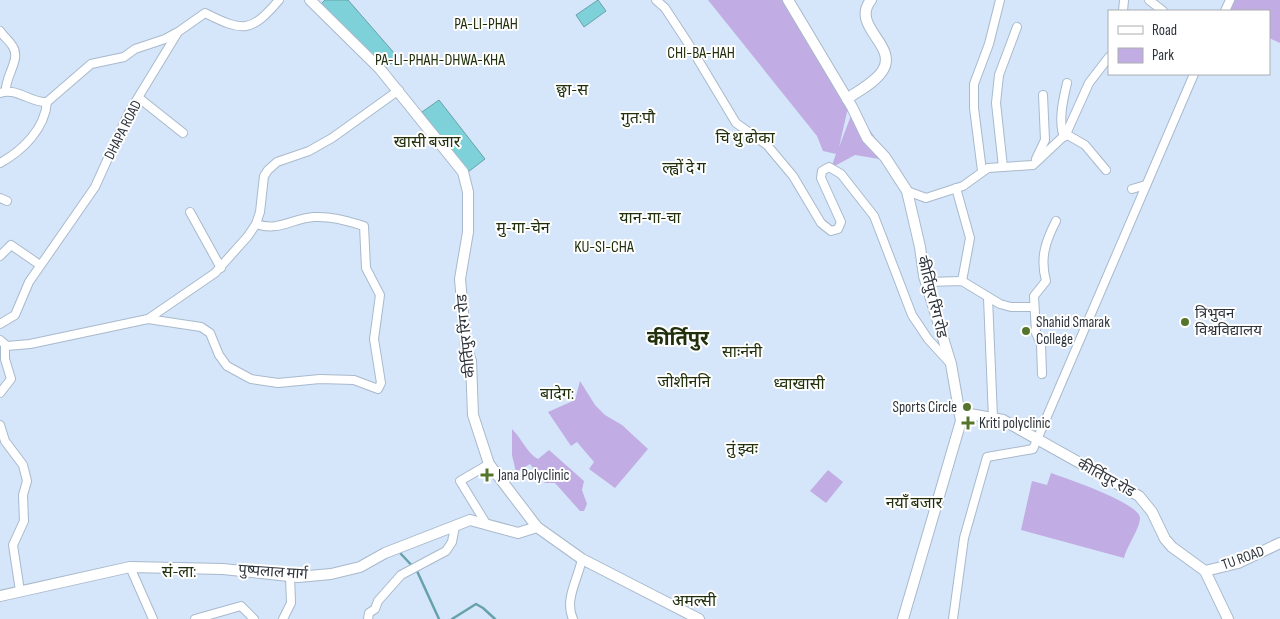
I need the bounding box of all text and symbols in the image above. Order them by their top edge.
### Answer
legend [1108,10,1270,75]
district label: PA-LI-PHAH [454,15,518,34]
text: Road [1152,21,1177,40]
district label: CHI-BA-HAH [667,44,735,63]
text: Park [1152,46,1174,65]
district label: PA-LI-PHAH-DHWA-KHA [375,51,505,70]
district label: छ्वा-स [556,81,589,100]
street label: DHAPA ROAD [100,97,146,163]
district label: गुत:पौ [621,109,656,128]
district label: चि थु ढोका [715,129,775,148]
district label: खासी बजार [394,133,461,152]
district label: ल्ह्वों दे ग [662,158,707,178]
district label: यान-गा-चा [619,209,682,228]
district label: मु-गा-चेन [496,218,551,238]
district label: KU-SI-CHA [574,238,634,257]
street label: कीर्तिपुर रिंग रोड [913,254,952,341]
street label: कीर्तिपुर रिंग रोड [452,292,480,379]
place label: त्रिभुवन विश्वविद्यालय [1195,304,1262,340]
place label: Shahid Smarak College [1036,313,1110,349]
marker: त्रिभुवन विश्वविद्यालय [1179,316,1191,328]
marker: Shahid Smarak College [1020,325,1032,337]
district label: कीर्तिपुर [647,327,710,351]
district label: साःनंनी [722,343,763,362]
district label: जोशीननि [658,373,712,392]
district label: ध्वाखासी [773,375,825,394]
district label: बादेग: [540,384,574,404]
place label: Sports Circle [892,398,957,417]
marker: Sports Circle [961,401,973,413]
place label: Kriti polyclinic [979,414,1051,433]
marker: Kriti polyclinic [961,416,975,430]
district label: तुं झ्वः [726,440,759,459]
street label: कीर्तिपुर रोड [1074,454,1139,502]
place label: Jana Polyclinic [497,466,570,485]
marker: Jana Polyclinic [480,468,494,482]
district label: नयाँ बजार [886,493,943,513]
street label: TU ROAD [1219,542,1267,574]
street label: पुष्पलाल मार्ग [238,560,309,584]
district label: सं-ला: [162,563,196,582]
district label: अमल्सी [672,592,717,611]

